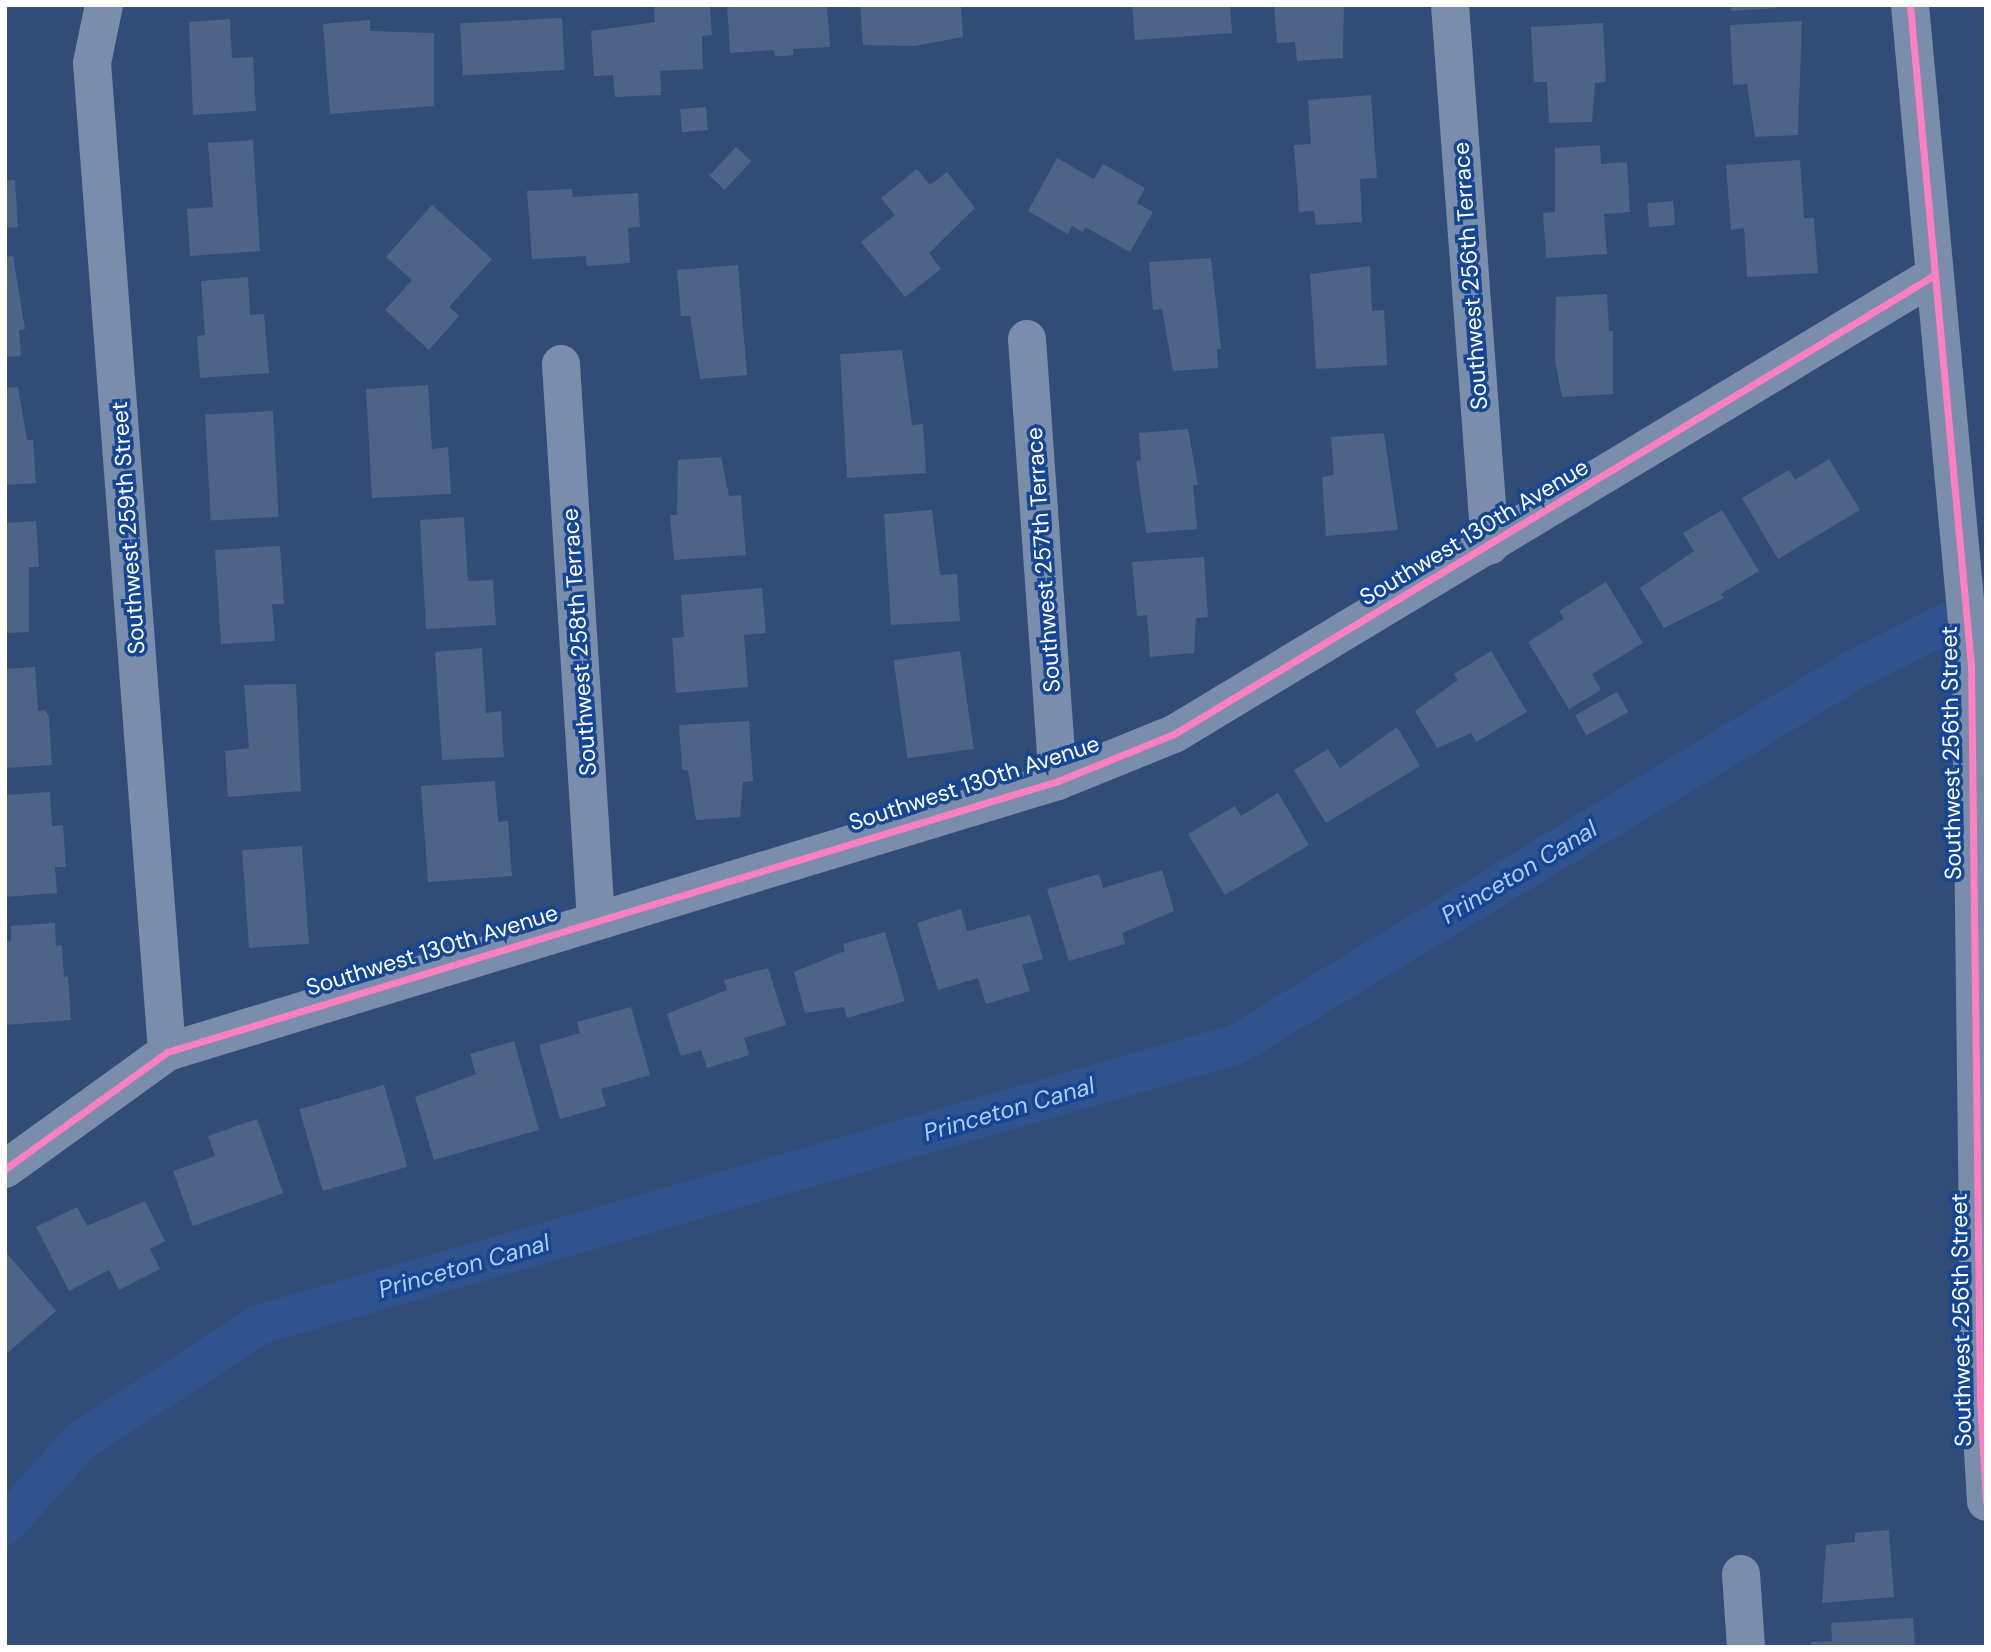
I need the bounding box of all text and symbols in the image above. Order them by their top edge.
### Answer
street label: Southwest 256th Terrace [1447,141,1493,411]
street label: Southwest 259th Street [105,401,151,655]
street label: Southwest 257th Terrace [1020,426,1066,694]
street label: Southwest 130th Avenue [1355,453,1593,611]
street label: Southwest 258th Terrace [556,507,602,777]
street label: Southwest 256th Street [1935,626,1967,880]
street label: Southwest 130th Avenue [845,729,1103,837]
water label: Princeton Canal [1436,814,1602,930]
street label: Southwest 130th Avenue [303,899,561,1001]
water label: Princeton Canal [920,1071,1098,1147]
street label: Southwest 256th Street [1945,1193,1977,1447]
water label: Princeton Canal [375,1228,553,1304]

